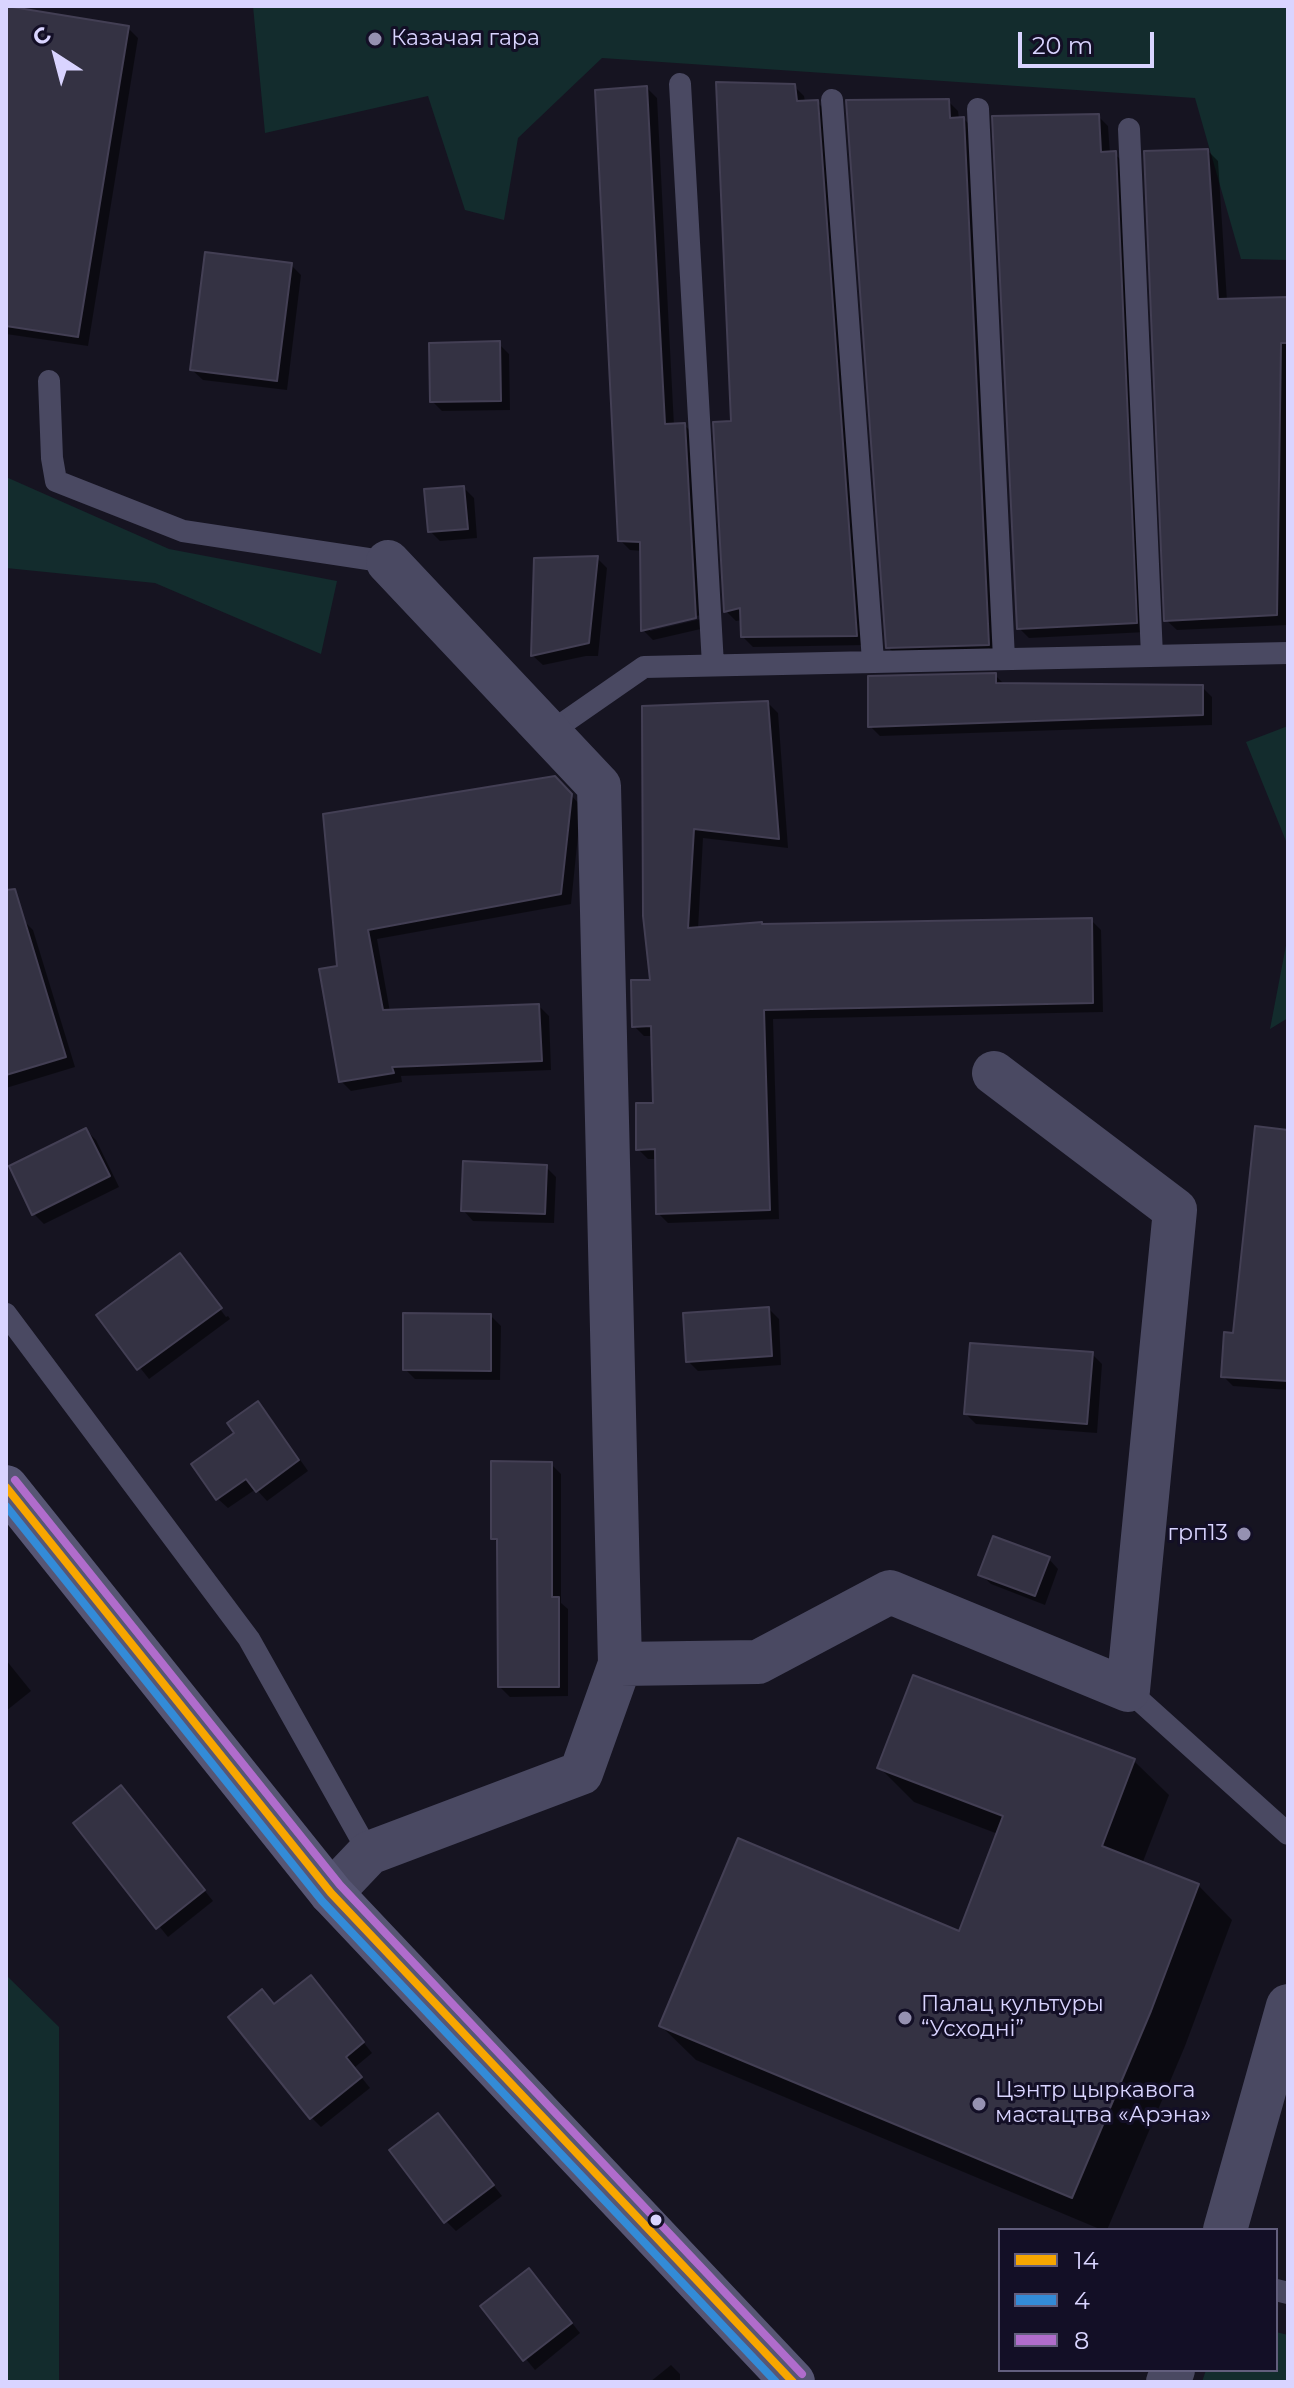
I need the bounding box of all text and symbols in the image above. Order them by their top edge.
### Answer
north arrow [16,16,96,96]
scale bar [1022,16,1158,66]
text: С [27,21,56,52]
place label: Казачая гара [391,26,540,52]
marker: Казачая гара [366,30,384,48]
text: 20 m [1032,31,1093,60]
place label: грп13 [1167,1521,1228,1547]
marker: грп13 [1235,1525,1253,1543]
place label: Палац культуры “Усходні” [921,1992,1104,2044]
marker: Палац культуры “Усходні” [896,2009,914,2027]
place label: Цэнтр цыркавога мастацтва «Арэна» [995,2078,1211,2130]
marker: Цэнтр цыркавога мастацтва «Арэна» [970,2095,988,2113]
unlabelled marker [648,2212,664,2228]
legend [998,2228,1278,2372]
text: 14 [1074,2246,1099,2275]
text: 4 [1074,2286,1090,2315]
text: 8 [1074,2326,1089,2355]

